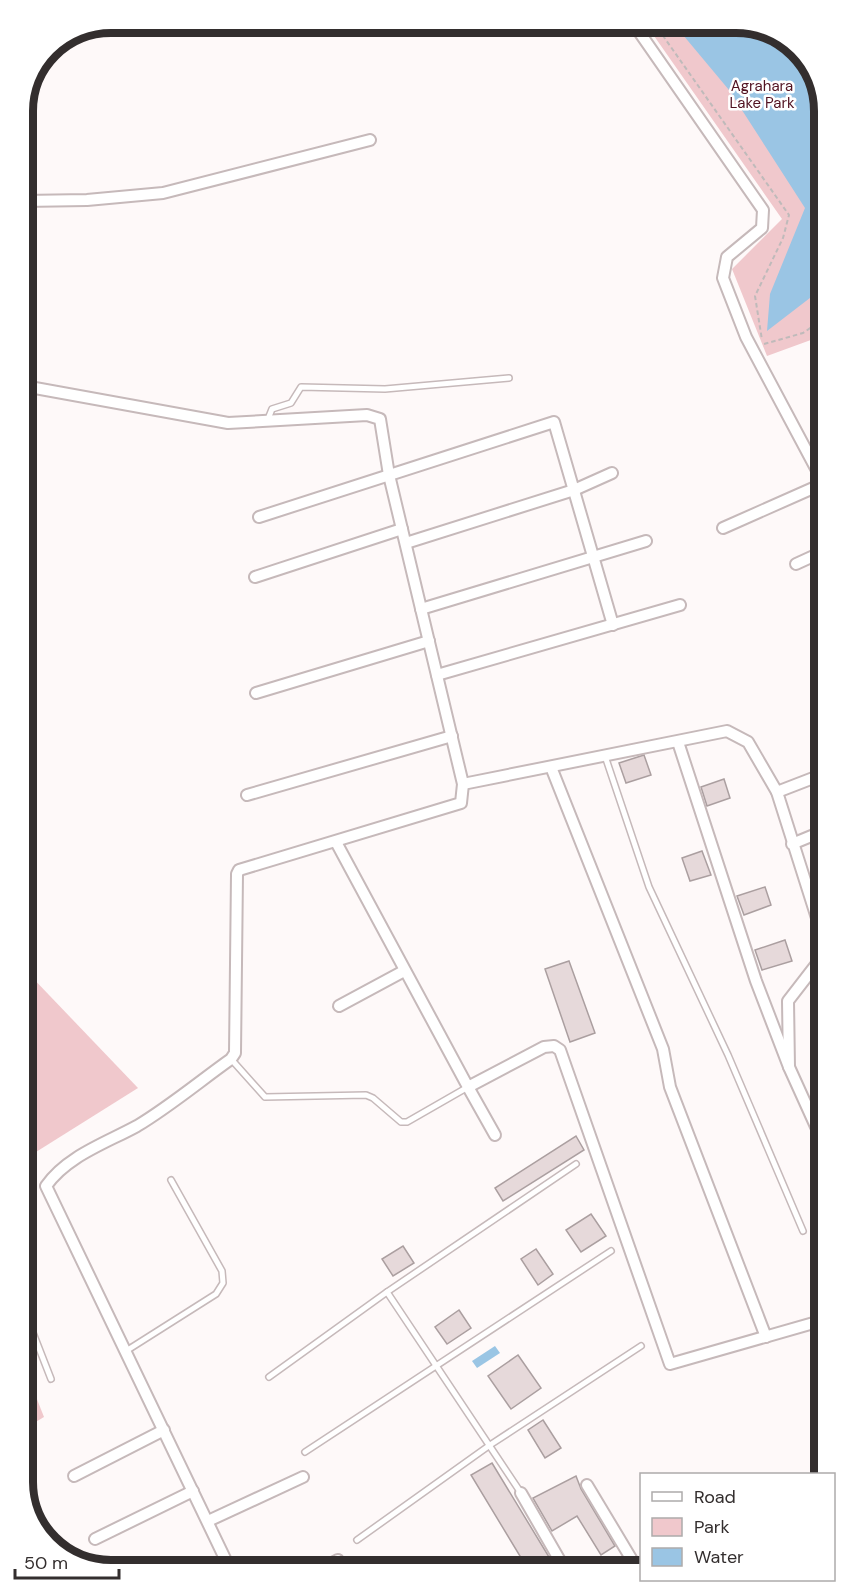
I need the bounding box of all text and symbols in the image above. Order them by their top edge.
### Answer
park label: Agrahara Lake Park [729,76,795,113]
legend [640,1473,835,1581]
text: Road [694,1485,736,1509]
text: Park [694,1515,730,1539]
scale bar [15,1542,118,1580]
text: Water [694,1545,744,1569]
text: 50 m [24,1551,68,1575]

